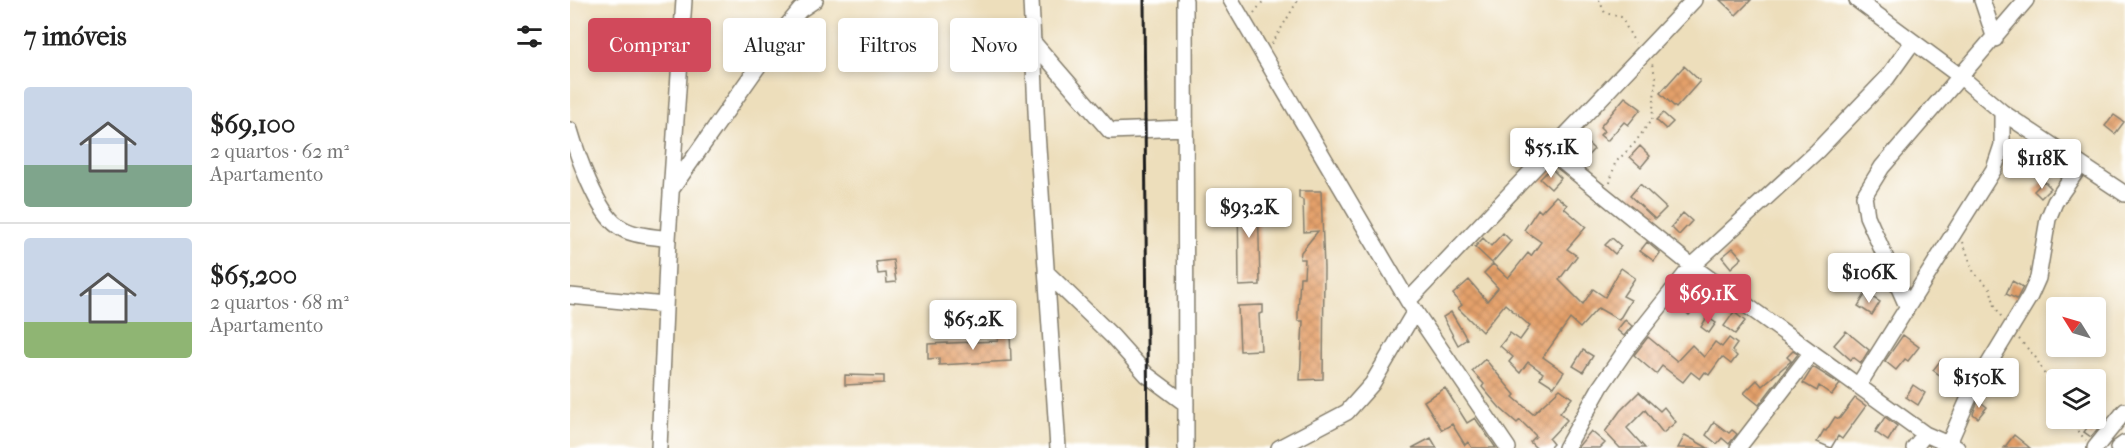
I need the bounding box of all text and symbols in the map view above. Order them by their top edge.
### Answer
chip: Comprar [588,18,711,72]
chip: Alugar [723,18,826,72]
chip: Filtros [838,18,938,72]
chip: Novo [950,18,1038,72]
icon: filters [513,20,546,53]
text: 7 imóveis [24,21,127,52]
text: $69,100 [210,109,295,140]
icon: home [72,111,144,183]
pin: $55.1K [1502,128,1600,179]
text: $55.1K [1524,136,1578,159]
pin: $118K [2000,139,2084,190]
text: 2 quartos · 62 m² [210,140,349,163]
text: $118K [2017,147,2067,170]
text: Apartamento [210,163,323,186]
pin: $93.2K [1200,188,1298,239]
text: $93.2K [1220,196,1278,219]
pin: $106K [1827,253,1911,304]
text: $65,200 [210,260,297,291]
text: $106K [1842,261,1896,284]
icon: home [72,262,144,334]
pin: $69.1K [1659,274,1757,325]
text: $69.1K [1679,282,1737,305]
text: 2 quartos · 68 m² [210,291,349,314]
north arrow [2046,297,2106,357]
map controls [2046,297,2106,429]
pin: $65.2K [924,300,1022,351]
text: $65.2K [943,308,1003,331]
text: Apartamento [210,314,323,337]
pin: $150K [1937,358,2021,409]
text: $150K [1953,366,2005,389]
button: layers [2046,369,2106,429]

